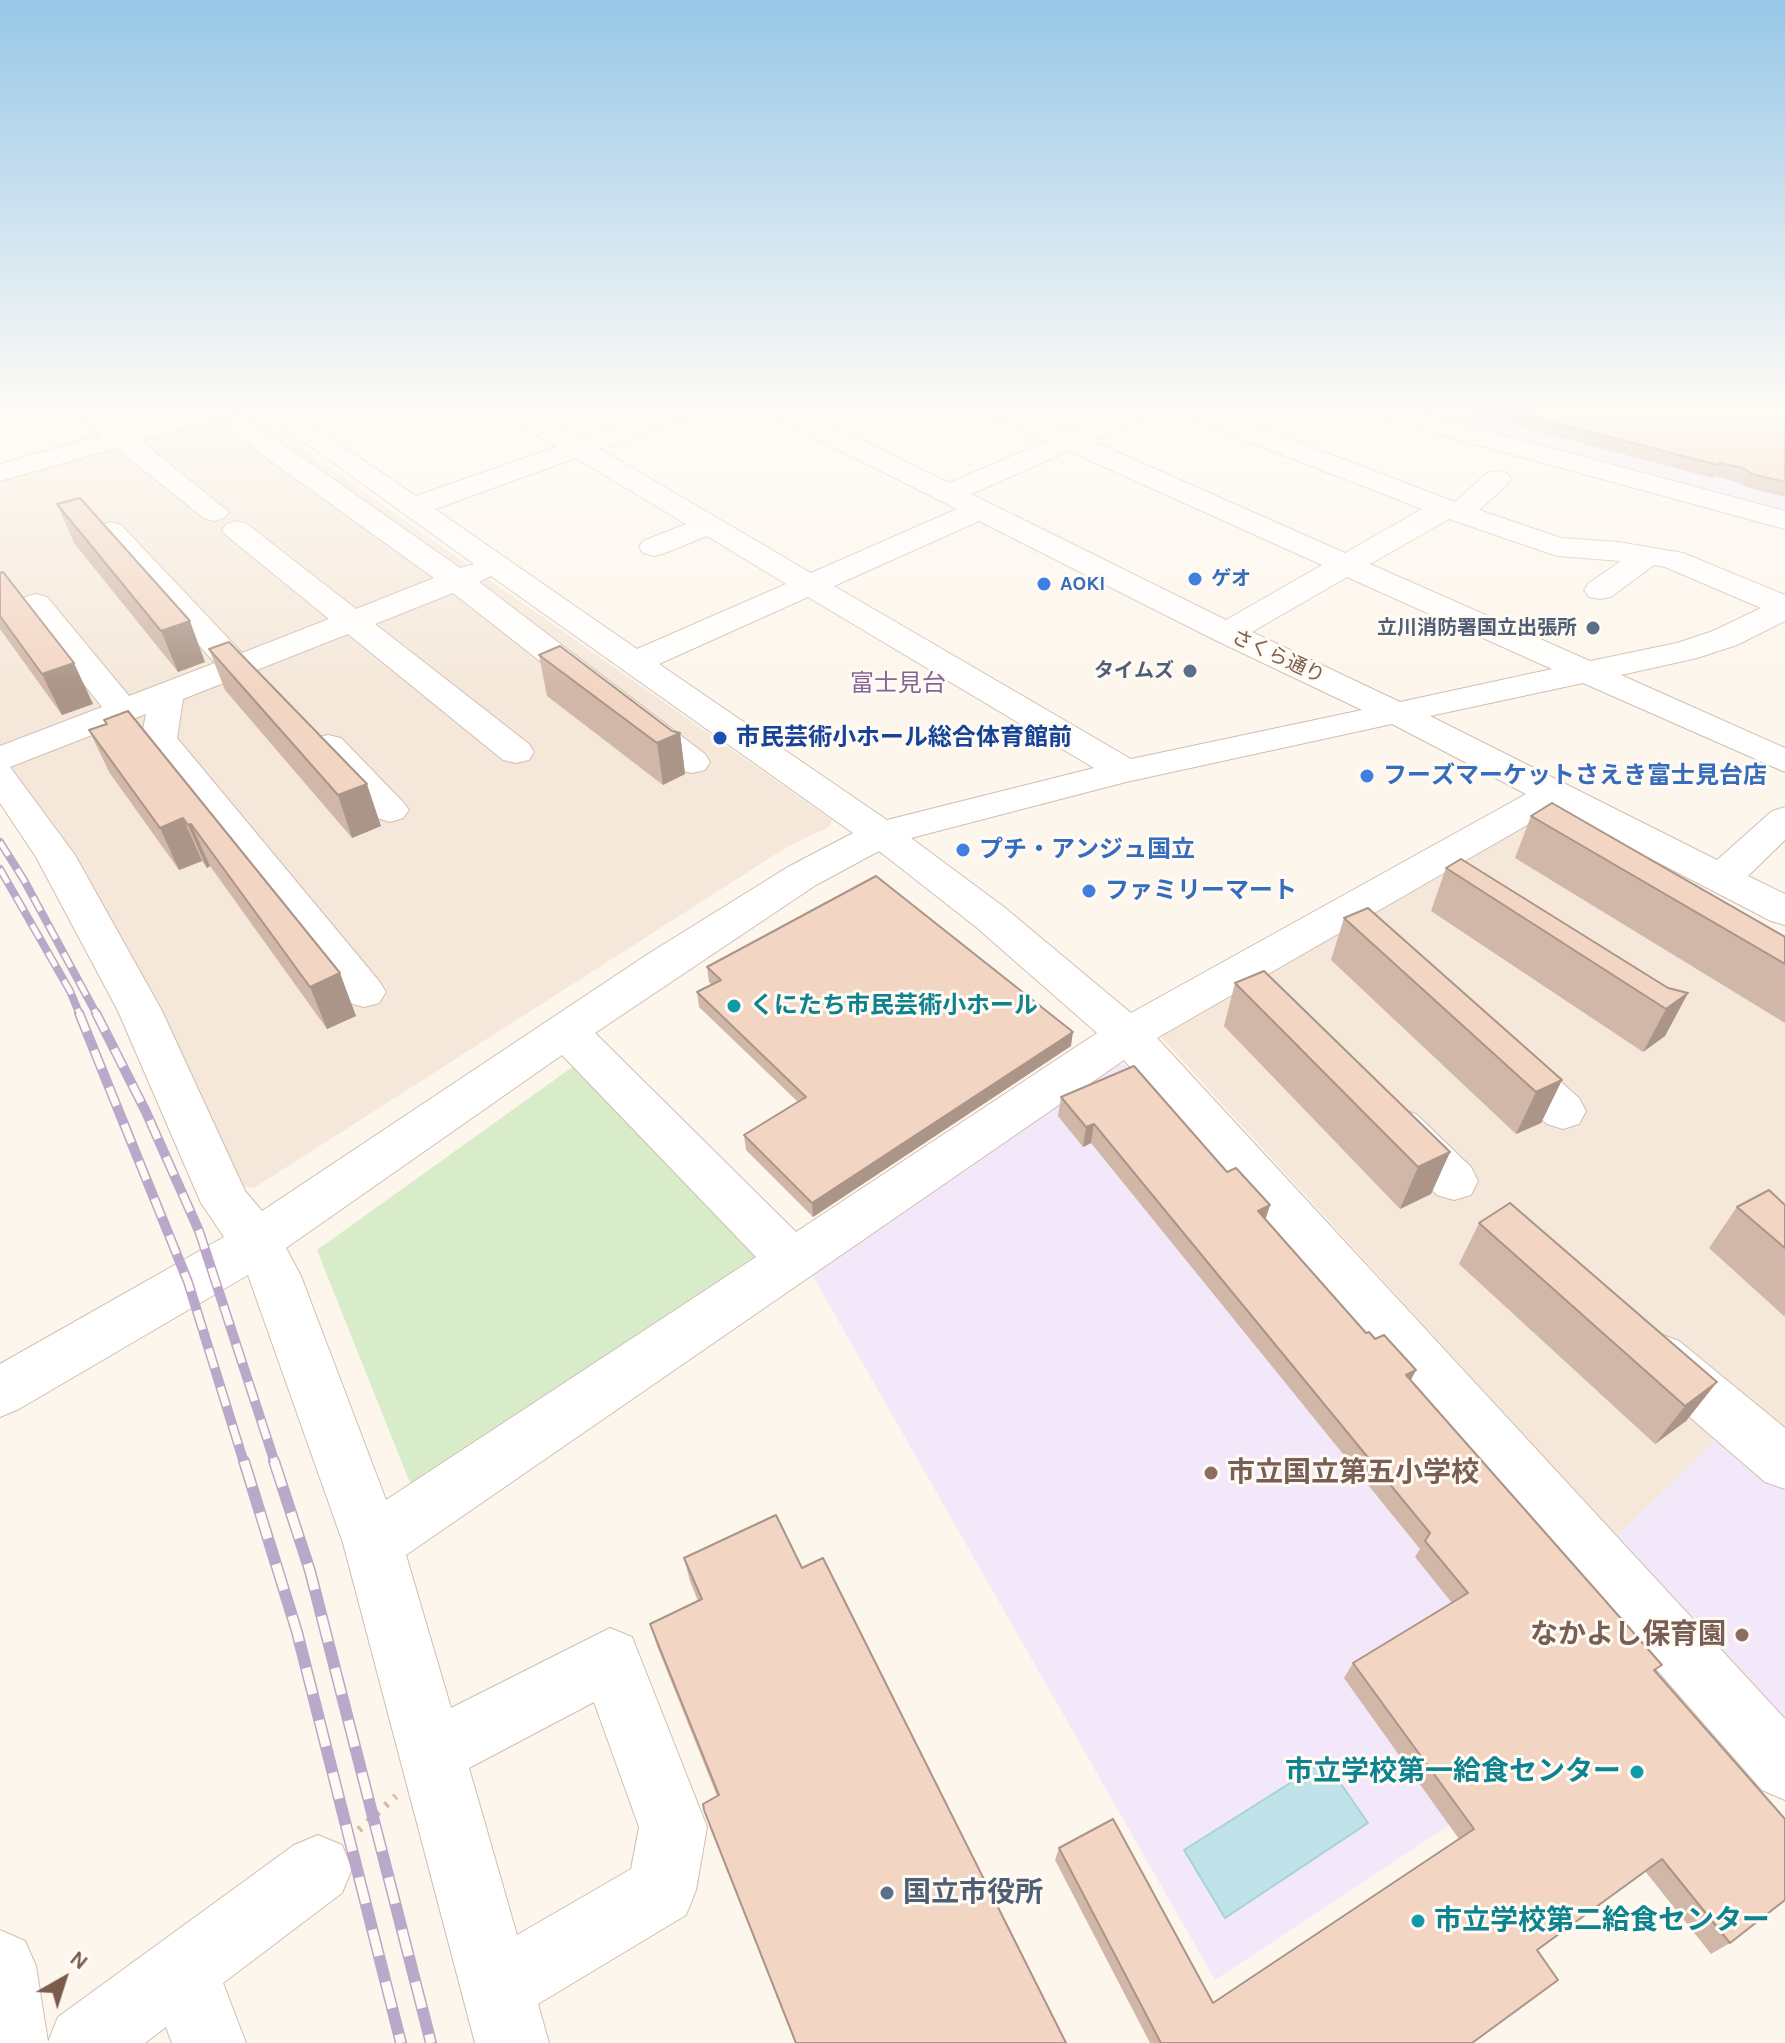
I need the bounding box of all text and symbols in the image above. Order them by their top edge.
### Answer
place label: ゲオ [1211,567,1251,591]
marker: ゲオ [1186,570,1204,588]
place label: AOKI [1060,572,1105,596]
marker: AOKI [1035,575,1053,593]
place label: 立川消防署国立出張所 [1377,616,1577,640]
marker: 立川消防署国立出張所 [1584,619,1602,637]
street label: さくら通り [1228,625,1328,689]
place label: タイムズ [1094,659,1174,683]
marker: タイムズ [1181,662,1199,680]
district label: 富士見台 [850,670,946,698]
place label: 市民芸術小ホール総合体育館前 [736,724,1072,752]
marker: 市民芸術小ホール総合体育館前 [711,729,729,747]
place label: フーズマーケットさえき富士見台店 [1383,762,1767,790]
marker: フーズマーケットさえき富士見台店 [1358,767,1376,785]
place label: プチ・アンジュ国立 [979,836,1195,864]
marker: プチ・アンジュ国立 [954,841,972,859]
place label: ファミリーマート [1105,877,1297,905]
marker: ファミリーマート [1080,882,1098,900]
place label: くにたち市民芸術小ホール [750,992,1038,1020]
marker: くにたち市民芸術小ホール [725,997,743,1015]
place label: 市立国立第五小学校 [1227,1456,1479,1490]
marker: 市立国立第五小学校 [1202,1464,1220,1482]
place label: なかよし保育園 [1530,1618,1726,1652]
marker: なかよし保育園 [1733,1626,1751,1644]
place label: 市立学校第一給食センター [1285,1755,1621,1789]
marker: 市立学校第一給食センター [1628,1763,1646,1781]
place label: 国立市役所 [903,1876,1043,1910]
marker: 国立市役所 [878,1884,896,1902]
place label: 市立学校第二給食センター [1434,1904,1770,1938]
marker: 市立学校第二給食センター [1409,1912,1427,1930]
north arrow [24,1939,104,2019]
text: N [65,1945,93,1975]

